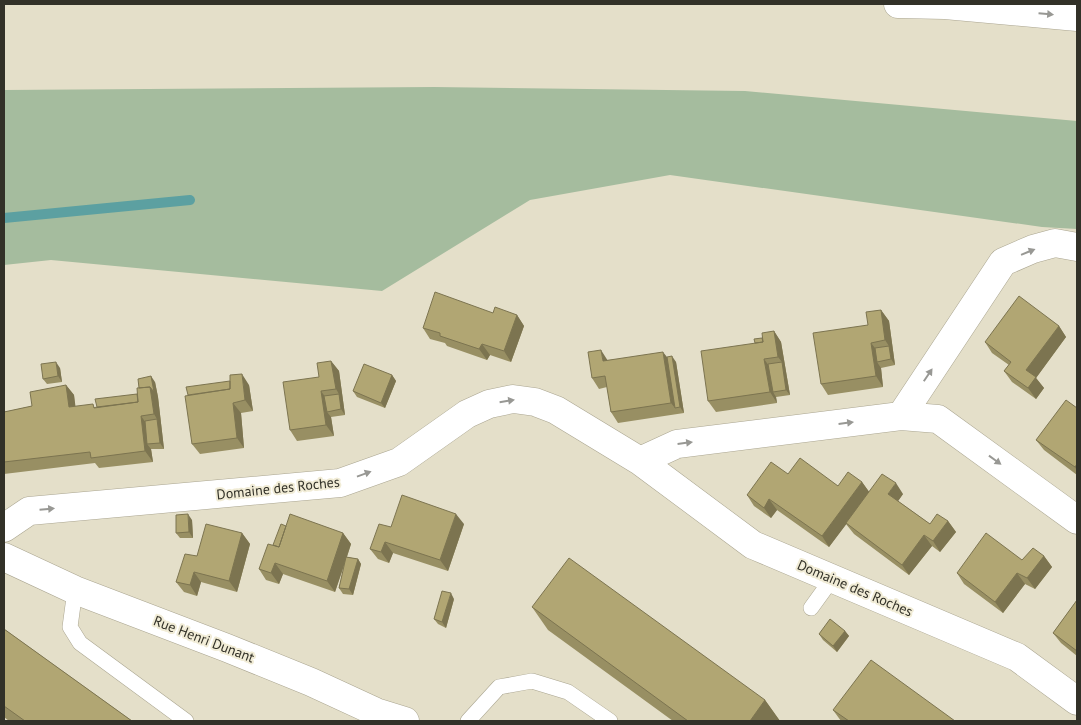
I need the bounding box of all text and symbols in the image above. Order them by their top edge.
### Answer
one-way arrow [1039,11,1055,19]
one-way arrow [1021,248,1036,256]
one-way arrow [923,368,933,382]
one-way arrow [499,396,515,404]
one-way arrow [839,418,855,426]
one-way arrow [678,439,694,447]
one-way arrow [988,455,1002,465]
one-way arrow [357,470,372,477]
street label: Domaine des Roches [216,473,341,503]
one-way arrow [39,505,55,513]
street label: Domaine des Roches [795,556,916,620]
street label: Rue Henri Dunant [151,611,257,667]

